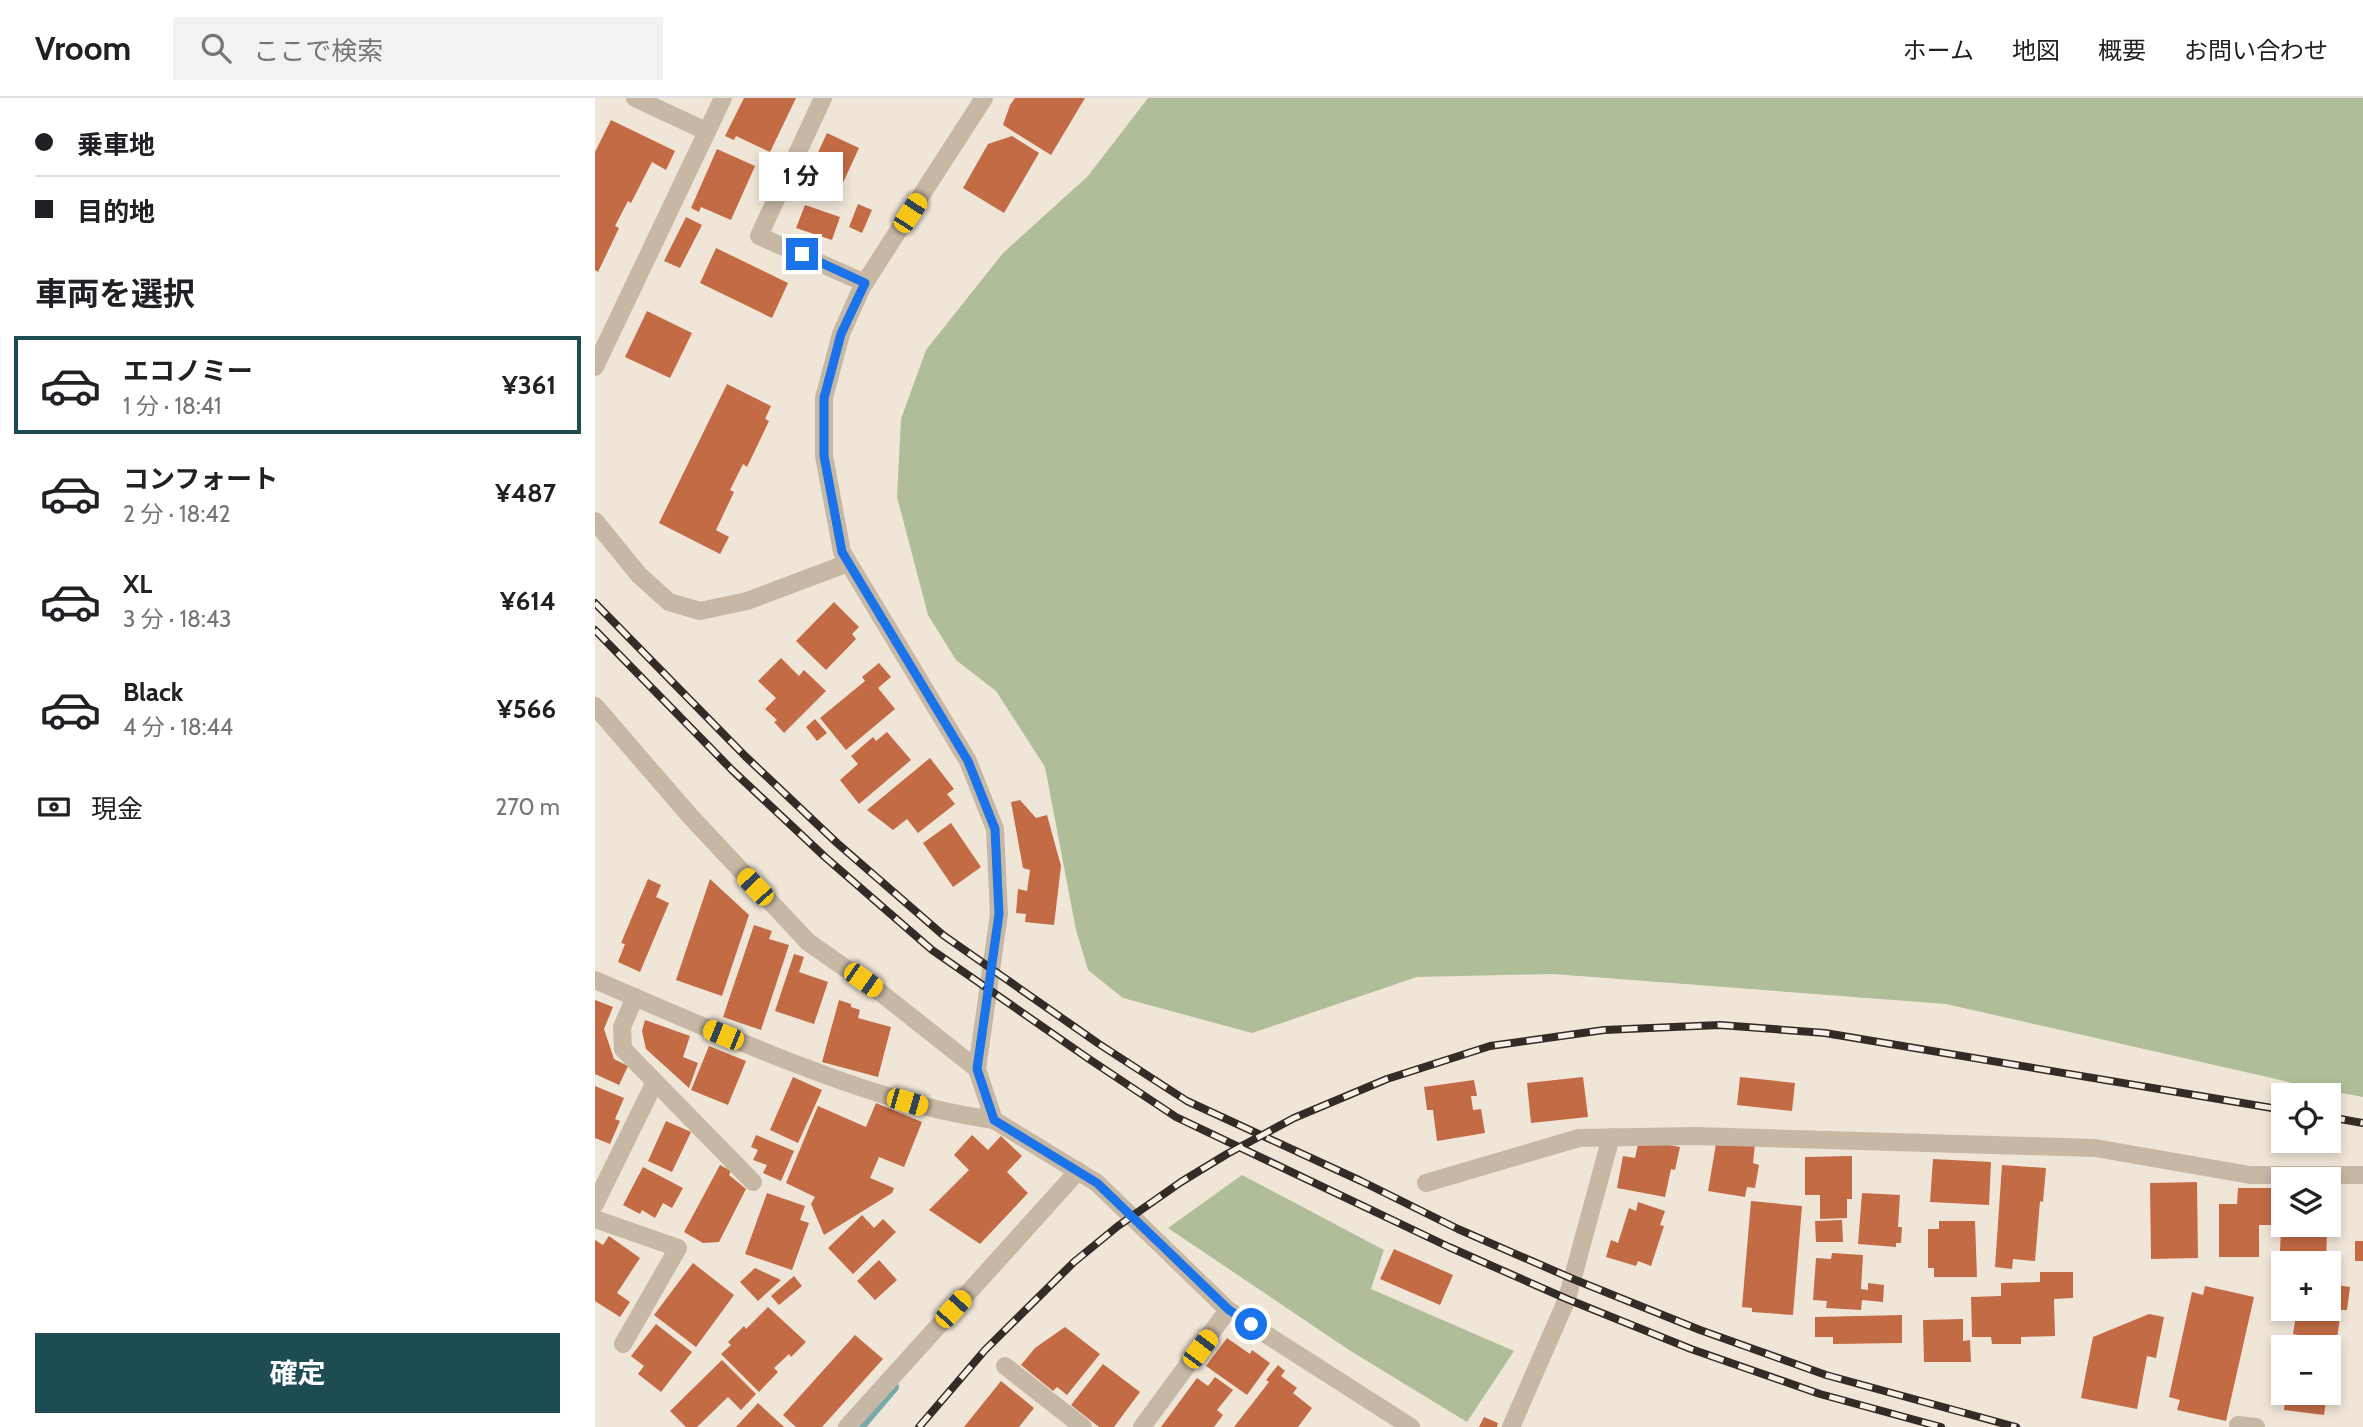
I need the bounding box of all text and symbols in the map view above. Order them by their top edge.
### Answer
search box [173,17,663,80]
text: Vroom [35,28,131,68]
icon: search [197,29,235,67]
text: ここで検索 [253,35,383,67]
text: ホーム [1903,36,1974,65]
text: 地図 [2012,36,2060,65]
text: 概要 [2098,36,2146,65]
text: お問い合わせ [2184,36,2328,65]
text: 乗車地 [77,129,155,161]
callout: 1 分 [760,152,844,202]
text: 1 分 [783,162,819,190]
car [890,190,931,236]
text: 目的地 [77,196,155,228]
route end [786,238,818,270]
text: 車両を選択 [35,274,195,313]
icon: car [39,354,102,417]
text: エコノミー [123,355,253,387]
text: ¥361 [502,369,556,401]
text: 1 分 · 18:41 [123,392,222,420]
icon: car [39,462,102,525]
text: コンフォート [123,463,278,495]
text: ¥487 [495,477,556,509]
text: 2 分 · 18:42 [123,500,231,528]
text: XL [123,568,152,600]
icon: car [39,570,102,633]
text: ¥614 [500,585,556,617]
text: 3 分 · 18:43 [123,605,231,633]
text: Black [123,676,183,708]
icon: car [39,678,102,741]
text: ¥566 [497,693,556,725]
text: 4 分 · 18:44 [123,713,233,741]
icon: cash [35,788,73,826]
text: 現金 [91,793,143,825]
text: 270 m [495,793,560,821]
car [733,864,778,910]
car [840,959,887,1001]
car [700,1017,747,1053]
map controls [2271,1083,2341,1405]
button: locate [2271,1083,2341,1153]
car [884,1086,931,1118]
button: layers [2271,1167,2341,1237]
button: + [2271,1251,2341,1321]
car [932,1286,975,1332]
route start [1235,1308,1267,1340]
car [1179,1326,1222,1372]
button: 確定 [35,1333,560,1413]
button: − [2271,1335,2341,1405]

